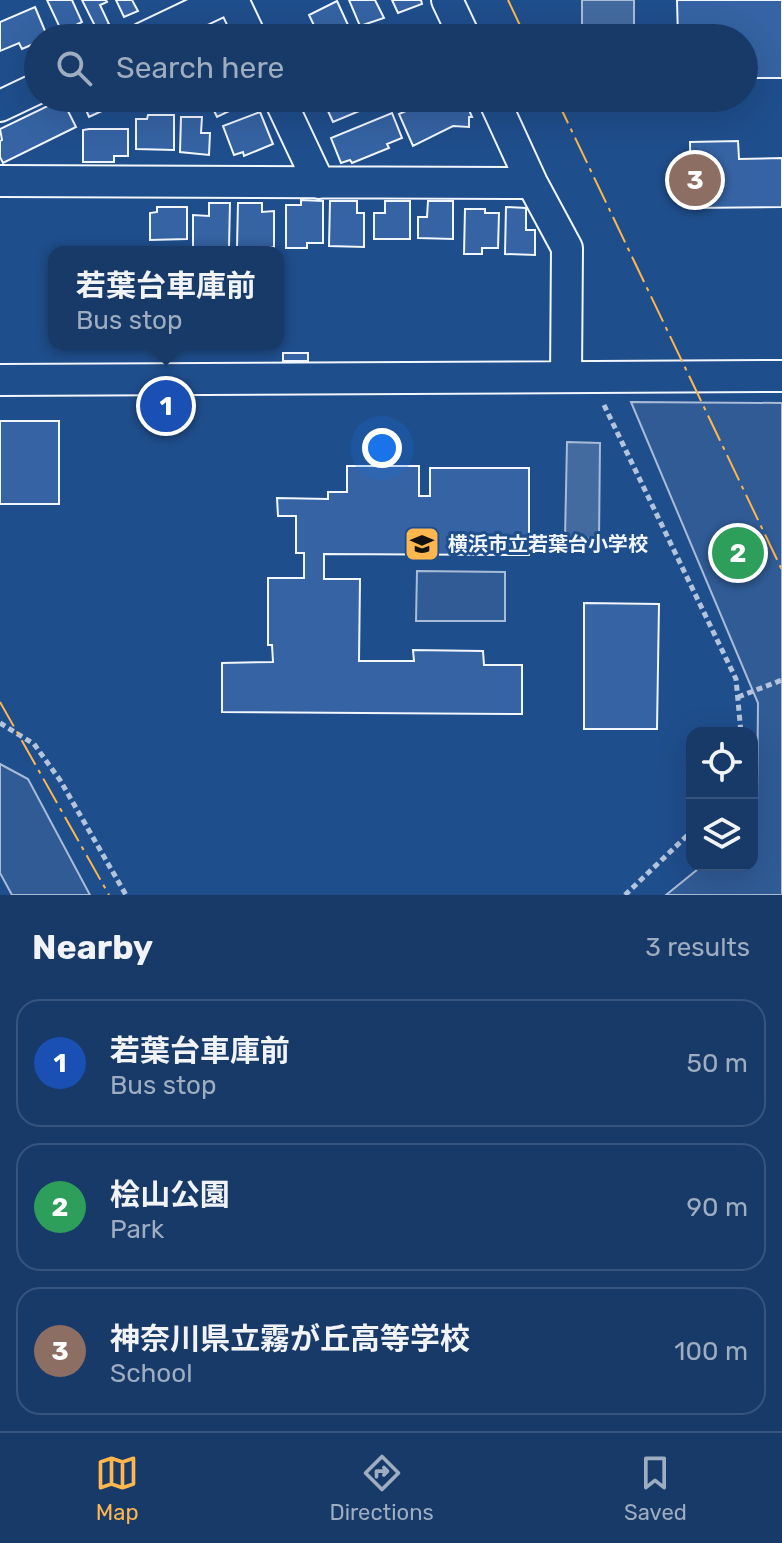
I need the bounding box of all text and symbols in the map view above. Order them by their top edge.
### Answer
search box [24,24,758,112]
icon: search [52,46,96,90]
text: Search here [116,50,284,86]
pin: 3 [669,150,721,210]
popup [48,246,284,350]
text: 若葉台車庫前 [76,268,256,304]
text: Bus stop [76,305,182,336]
pin: 1 [140,376,192,436]
your location [362,428,402,468]
pin: 2 [712,523,764,583]
school or university icon: 横浜市立若葉台小学校 [403,525,441,563]
place label: 横浜市立若葉台小学校 [448,532,648,556]
map controls [686,727,758,871]
button: locate [686,727,758,799]
button: layers [686,799,758,871]
text: Nearby [32,927,153,968]
text: 3 results [645,932,750,963]
text: 若葉台車庫前 [110,1033,290,1069]
text: 1 [54,1048,66,1079]
text: 50 m [687,1048,748,1079]
text: Bus stop [110,1070,216,1101]
text: 桧山公園 [110,1177,230,1213]
text: 2 [52,1192,68,1223]
text: 90 m [687,1192,748,1223]
text: Park [110,1214,164,1245]
text: 神奈川県立霧が丘高等学校 [110,1321,470,1357]
text: 3 [51,1336,69,1367]
text: 100 m [674,1336,748,1367]
text: School [110,1358,193,1389]
tab: Map [95,1451,139,1526]
tab: Directions [329,1451,434,1526]
tab: Saved [624,1451,687,1526]

